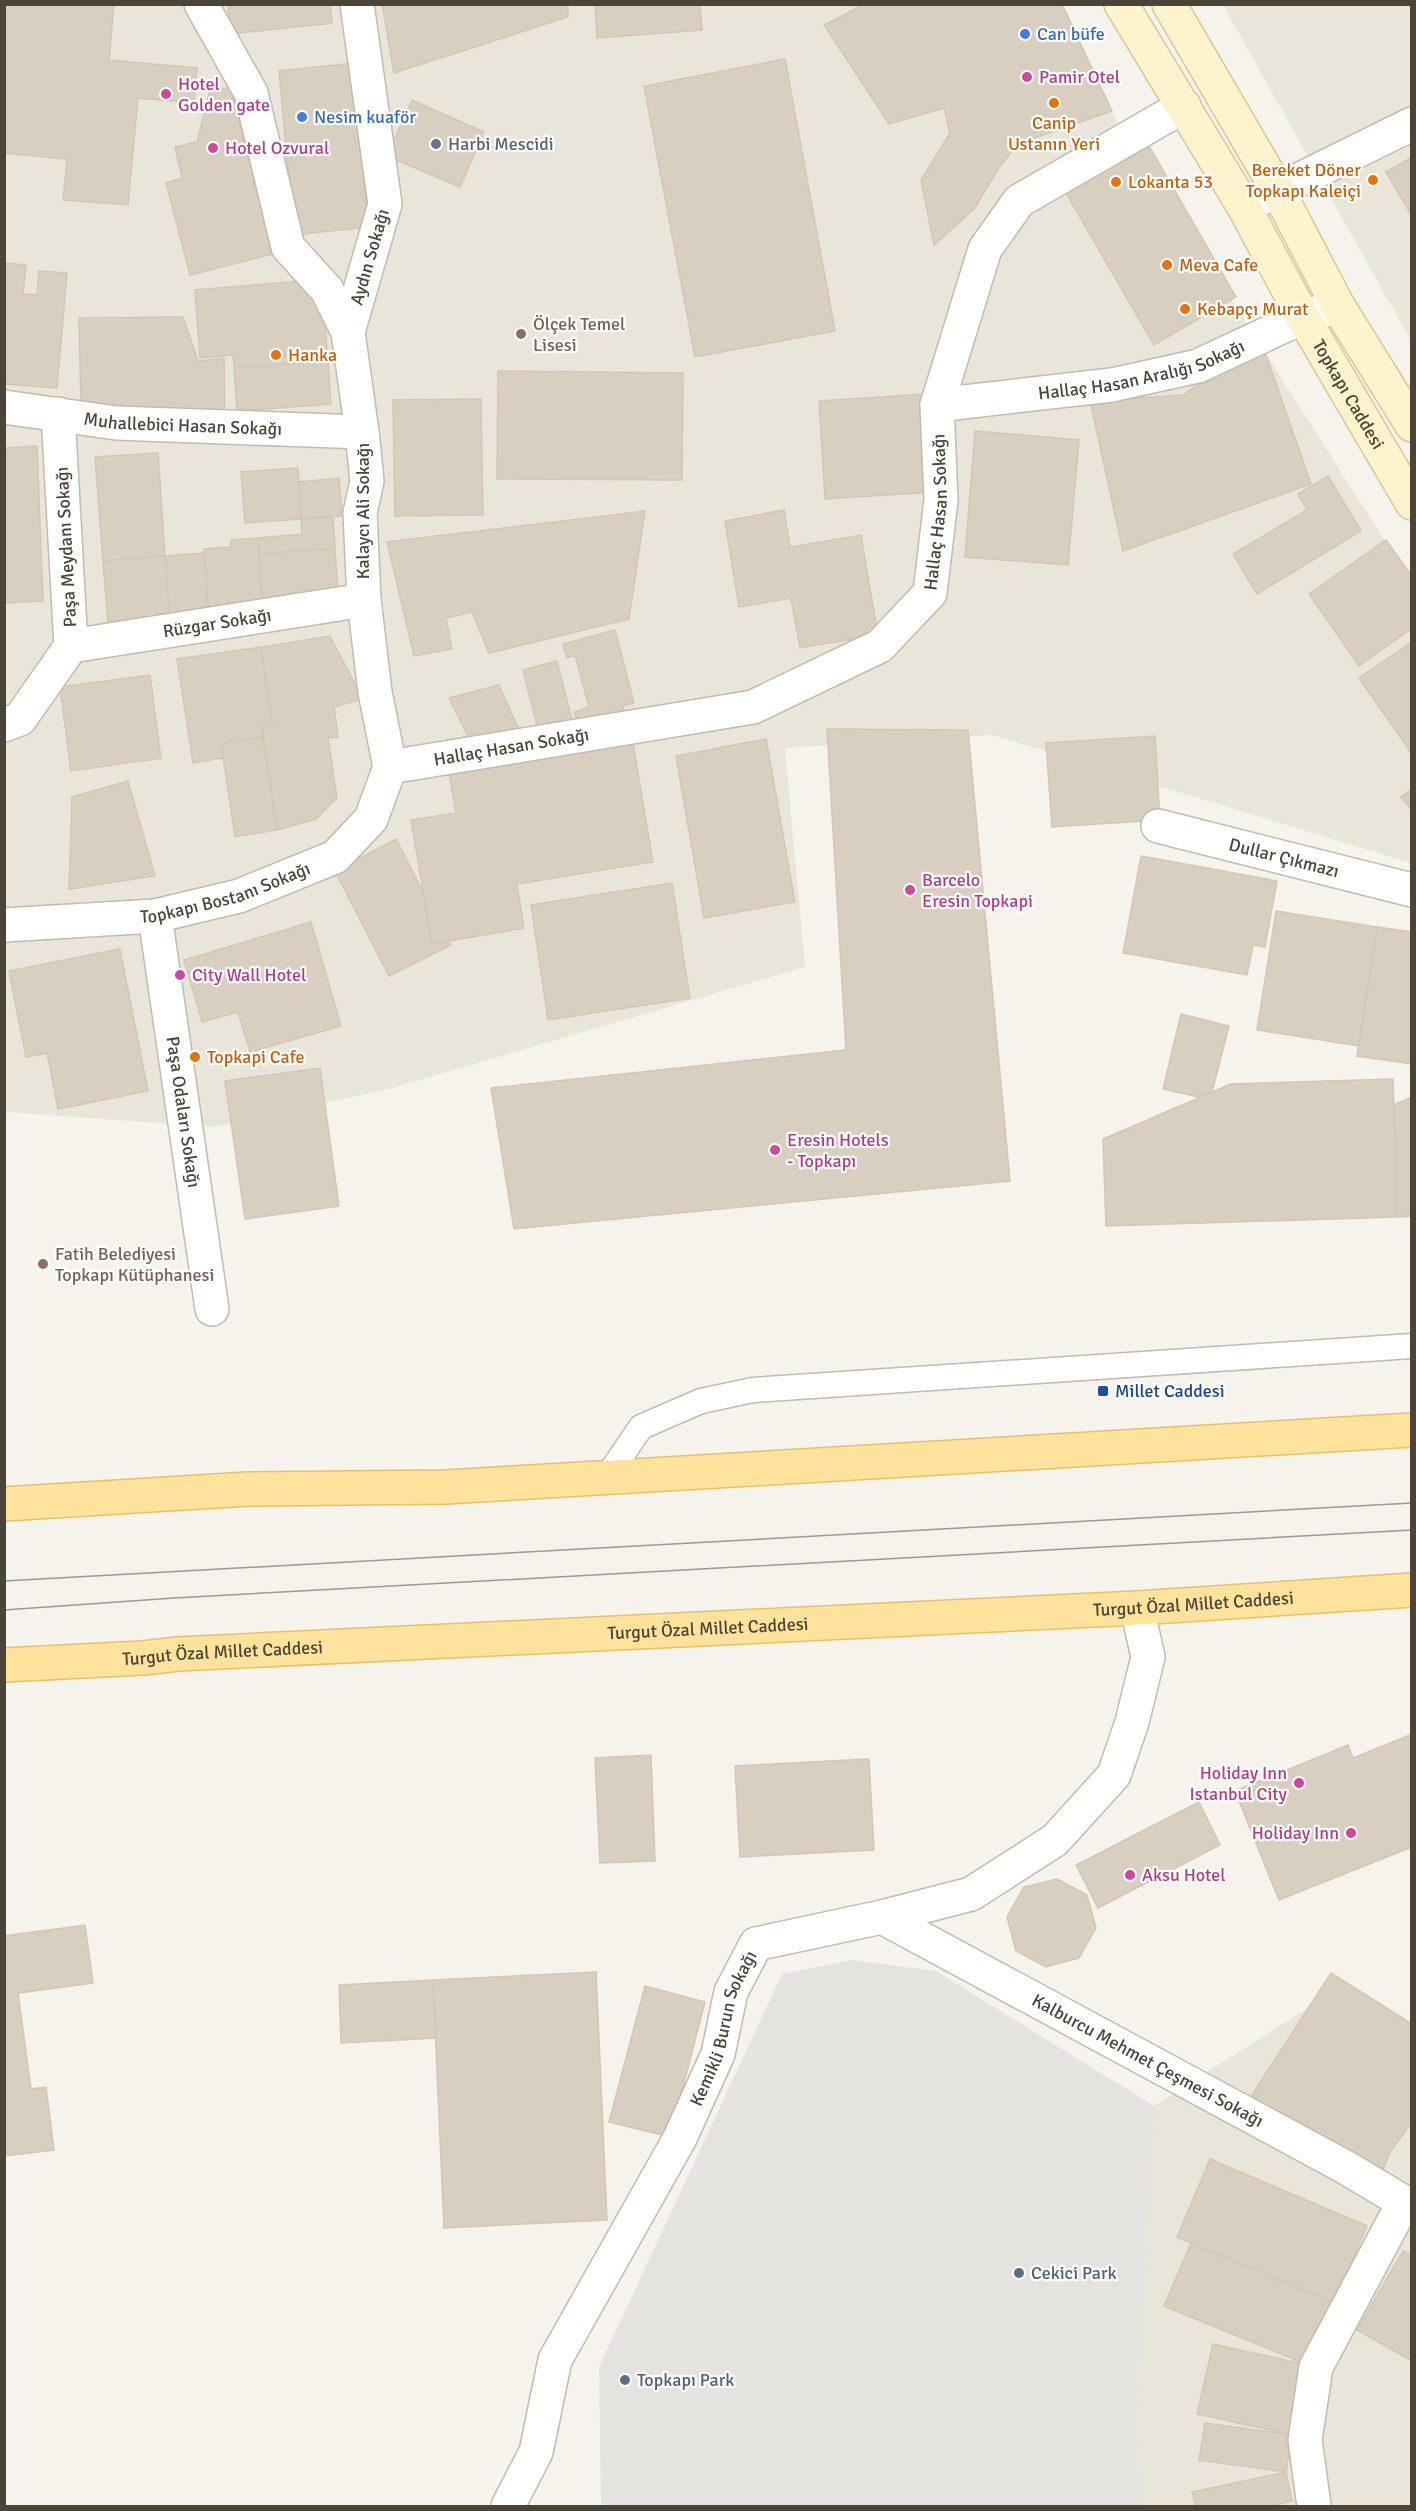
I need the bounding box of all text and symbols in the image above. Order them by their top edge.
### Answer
place label: Can büfe [1037,23,1105,45]
marker: Can büfe [1018,27,1032,41]
place label: Pamir Otel [1039,66,1120,88]
marker: Pamir Otel [1020,70,1034,84]
place label: Hotel Golden gate [178,73,270,116]
marker: Hotel Golden gate [159,87,173,101]
marker: Canip Ustanın Yeri [1047,96,1061,110]
place label: Nesim kuaför [314,106,416,128]
marker: Nesim kuaför [295,110,309,124]
place label: Canip Ustanın Yeri [1008,112,1100,155]
place label: Harbi Mescidi [448,133,554,155]
place label: Hotel Ozvural [225,137,329,159]
marker: Harbi Mescidi [429,137,443,151]
marker: Hotel Ozvural [206,141,220,155]
place label: Bereket Döner Topkapı Kaleiçi [1246,159,1361,202]
place label: Lokanta 53 [1128,171,1213,193]
marker: Bereket Döner Topkapı Kaleiçi [1366,173,1380,187]
marker: Lokanta 53 [1109,175,1123,189]
street label: Aydın Sokağı [345,206,394,308]
place label: Meva Cafe [1179,254,1258,276]
marker: Meva Cafe [1160,258,1174,272]
place label: Kebapçı Murat [1197,298,1308,320]
marker: Kebapçı Murat [1178,302,1192,316]
place label: Ölçek Temel Lisesi [533,313,625,356]
marker: Ölçek Temel Lisesi [514,327,528,341]
street label: Hallaç Hasan Aralığı Sokağı [1037,335,1248,404]
street label: Topkapı Caddesi [1308,336,1389,453]
place label: Hanka [288,344,337,366]
marker: Hanka [269,348,283,362]
street label: Muhallebici Hasan Sokağı [82,408,282,440]
street label: Hallaç Hasan Sokağı [919,433,952,592]
street label: Kalaycı Ali Sokağı [352,443,374,579]
street label: Paşa Meydanı Sokağı [51,466,81,628]
street label: Rüzgar Sokağı [161,604,273,642]
street label: Hallaç Hasan Sokağı [432,723,591,771]
street label: Dullar Çıkmazı [1227,833,1341,882]
street label: Topkapı Bostanı Sokağı [140,857,313,928]
place label: Barcelo Eresin Topkapi [922,869,1033,912]
marker: Barcelo Eresin Topkapi [903,883,917,897]
place label: City Wall Hotel [192,964,306,986]
marker: City Wall Hotel [173,968,187,982]
street label: Paşa Odaları Sokağı [162,1035,205,1189]
place label: Topkapi Cafe [207,1046,305,1068]
marker: Topkapi Cafe [188,1050,202,1064]
place label: Eresin Hotels - Topkapı [787,1129,889,1172]
marker: Eresin Hotels - Topkapı [768,1143,782,1157]
place label: Fatih Belediyesi Topkapı Kütüphanesi [55,1243,214,1286]
marker: Fatih Belediyesi Topkapı Kütüphanesi [36,1257,50,1271]
place label: Millet Caddesi [1115,1380,1225,1402]
marker: Millet Caddesi [1096,1384,1110,1398]
street label: Turgut Özal Millet Caddesi [1092,1587,1294,1621]
street label: Turgut Özal Millet Caddesi [607,1613,809,1644]
street label: Turgut Özal Millet Caddesi [122,1636,323,1670]
place label: Holiday Inn Istanbul City [1190,1762,1288,1805]
marker: Holiday Inn Istanbul City [1292,1776,1306,1790]
place label: Holiday Inn [1252,1822,1339,1844]
marker: Holiday Inn [1344,1826,1358,1840]
place label: Aksu Hotel [1142,1864,1225,1886]
marker: Aksu Hotel [1123,1868,1137,1882]
street label: Kemikli Burun Sokağı [685,1947,762,2110]
street label: Kalburcu Mehmet Çeşmesi Sokağı [1028,1989,1267,2132]
place label: Cekici Park [1031,2262,1117,2284]
marker: Cekici Park [1012,2266,1026,2280]
place label: Topkapı Park [637,2369,734,2391]
marker: Topkapı Park [618,2373,632,2387]

